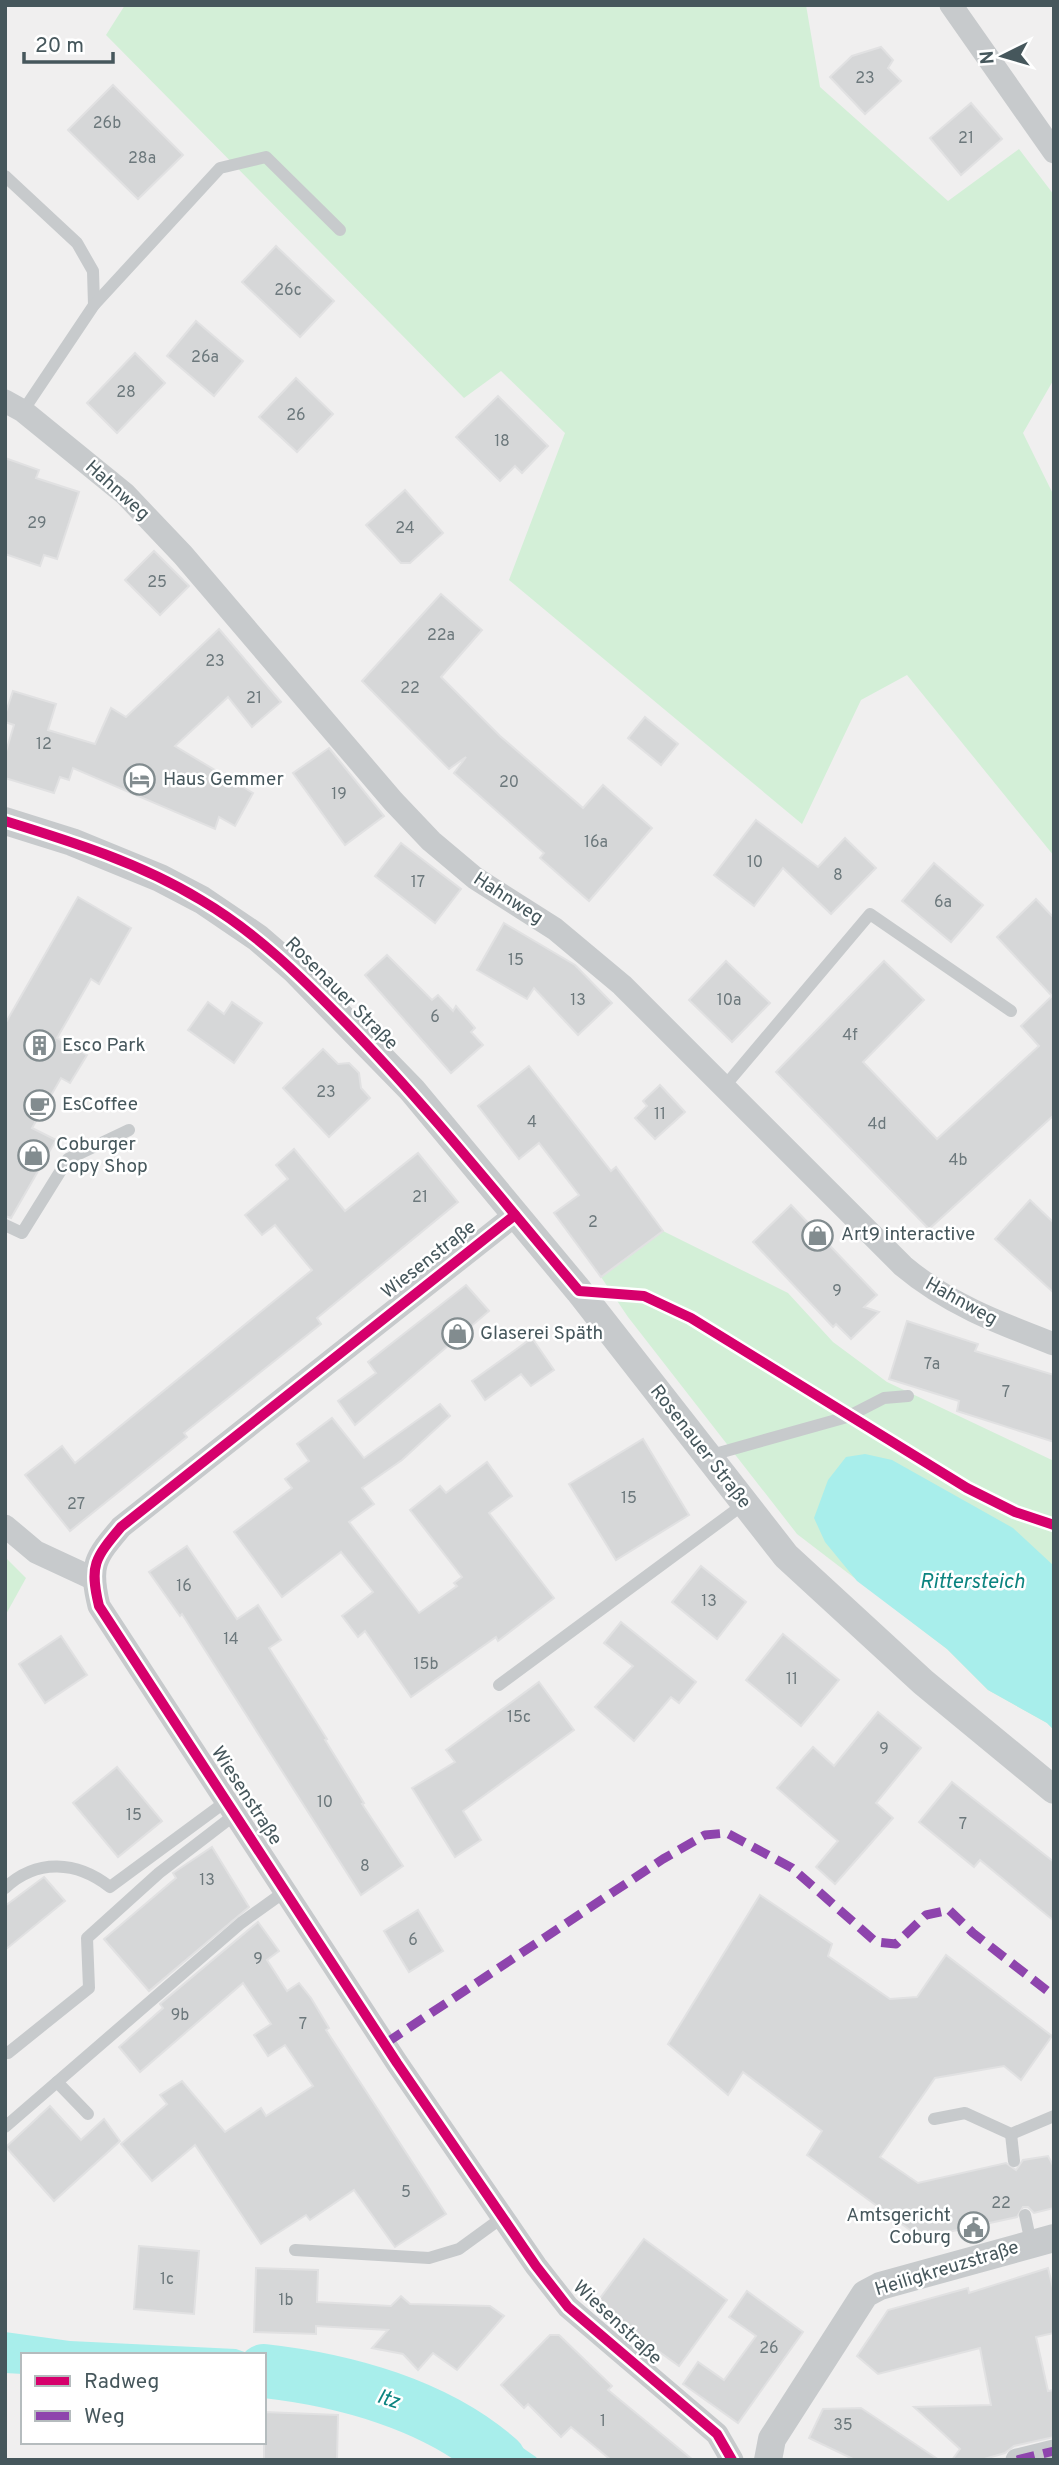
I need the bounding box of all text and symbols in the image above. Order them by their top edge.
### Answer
scale bar [24,21,114,65]
north arrow [968,21,1038,91]
text: 20 m [35,33,84,60]
text: N [976,49,1001,65]
house number: 23 [855,69,875,89]
house number: 26b [93,114,121,134]
house number: 21 [958,129,974,149]
house number: 28a [128,149,156,169]
house number: 26c [274,281,302,301]
house number: 26a [191,348,219,368]
house number: 28 [116,383,136,403]
house number: 26 [286,406,306,426]
house number: 18 [494,432,510,452]
street label: Hahnweg [80,456,154,526]
house number: 29 [27,514,47,534]
house number: 24 [395,519,415,539]
house number: 25 [147,573,167,593]
house number: 22a [427,626,455,646]
house number: 23 [205,652,225,672]
house number: 22 [400,679,420,699]
house number: 21 [246,689,262,709]
house number: 12 [36,735,52,755]
hotel icon: Haus Gemmer [123,763,157,797]
place label: Haus Gemmer [163,768,284,792]
house number: 20 [499,773,519,793]
house number: 19 [331,785,347,805]
house number: 16a [584,833,608,853]
house number: 10 [747,853,763,873]
house number: 8 [833,866,843,886]
street label: Hahnweg [468,867,548,931]
house number: 17 [411,873,425,893]
house number: 6a [934,893,952,913]
street label: Rosenauer Straße [279,932,403,1056]
house number: 15 [508,951,524,971]
house number: 13 [570,991,586,1011]
house number: 10a [717,991,741,1011]
house number: 6 [430,1008,440,1028]
house number: 4f [842,1026,858,1046]
building icon: Esco Park [22,1029,56,1063]
place label: Esco Park [62,1034,146,1058]
house number: 23 [316,1083,336,1103]
cafe icon: EsCoffee [22,1088,56,1122]
place label: EsCoffee [62,1093,138,1117]
house number: 11 [654,1105,666,1125]
house number: 4 [527,1113,537,1133]
house number: 4d [868,1115,886,1135]
place label: Coburger Copy Shop [56,1133,148,1179]
shop icon: Coburger Copy Shop [16,1139,50,1173]
house number: 4b [949,1151,967,1171]
house number: 21 [412,1188,428,1208]
house number: 2 [588,1213,598,1233]
street label: Wiesenstraße [377,1216,481,1304]
shop icon: Art9 interactive [801,1218,835,1252]
place label: Art9 interactive [841,1223,975,1247]
street label: Hahnweg [921,1272,1001,1332]
house number: 9 [832,1282,842,1302]
shop icon: Glaserei Späth [440,1317,474,1351]
place label: Glaserei Späth [480,1322,603,1346]
house number: 7a [924,1355,940,1375]
street label: Rosenauer Straße [644,1380,756,1514]
house number: 7 [1002,1383,1010,1403]
house number: 15 [621,1489,637,1509]
house number: 27 [67,1495,85,1515]
water label: Rittersteich [919,1569,1025,1596]
house number: 16 [176,1577,192,1597]
house number: 13 [701,1592,717,1612]
house number: 14 [223,1630,239,1650]
house number: 15b [414,1655,438,1675]
house number: 11 [786,1670,798,1690]
house number: 15c [507,1708,531,1728]
house number: 9 [879,1740,889,1760]
street label: Wiesenstraße [205,1742,287,1850]
house number: 10 [317,1793,333,1813]
house number: 15 [126,1806,142,1826]
house number: 7 [959,1815,967,1835]
house number: 8 [360,1857,370,1877]
house number: 13 [199,1871,215,1891]
house number: 6 [408,1931,418,1951]
house number: 9 [253,1950,263,1970]
house number: 9b [171,2006,189,2026]
house number: 7 [299,2015,307,2035]
house number: 5 [401,2183,411,2203]
house number: 22 [991,2194,1011,2214]
place label: Amtsgericht Coburg [846,2204,951,2250]
public building icon: Amtsgericht Coburg [957,2210,991,2244]
street label: Heiligkreuzstraße [872,2236,1022,2302]
house number: 1c [160,2270,174,2290]
street label: Wiesenstraße [567,2276,667,2370]
house number: 1b [279,2291,293,2311]
house number: 26 [759,2339,779,2359]
legend [21,2353,266,2444]
text: Radweg [84,2369,159,2396]
water label: Itz [373,2384,403,2417]
text: Weg [84,2404,125,2431]
house number: 1 [600,2412,606,2432]
house number: 35 [833,2416,853,2436]

